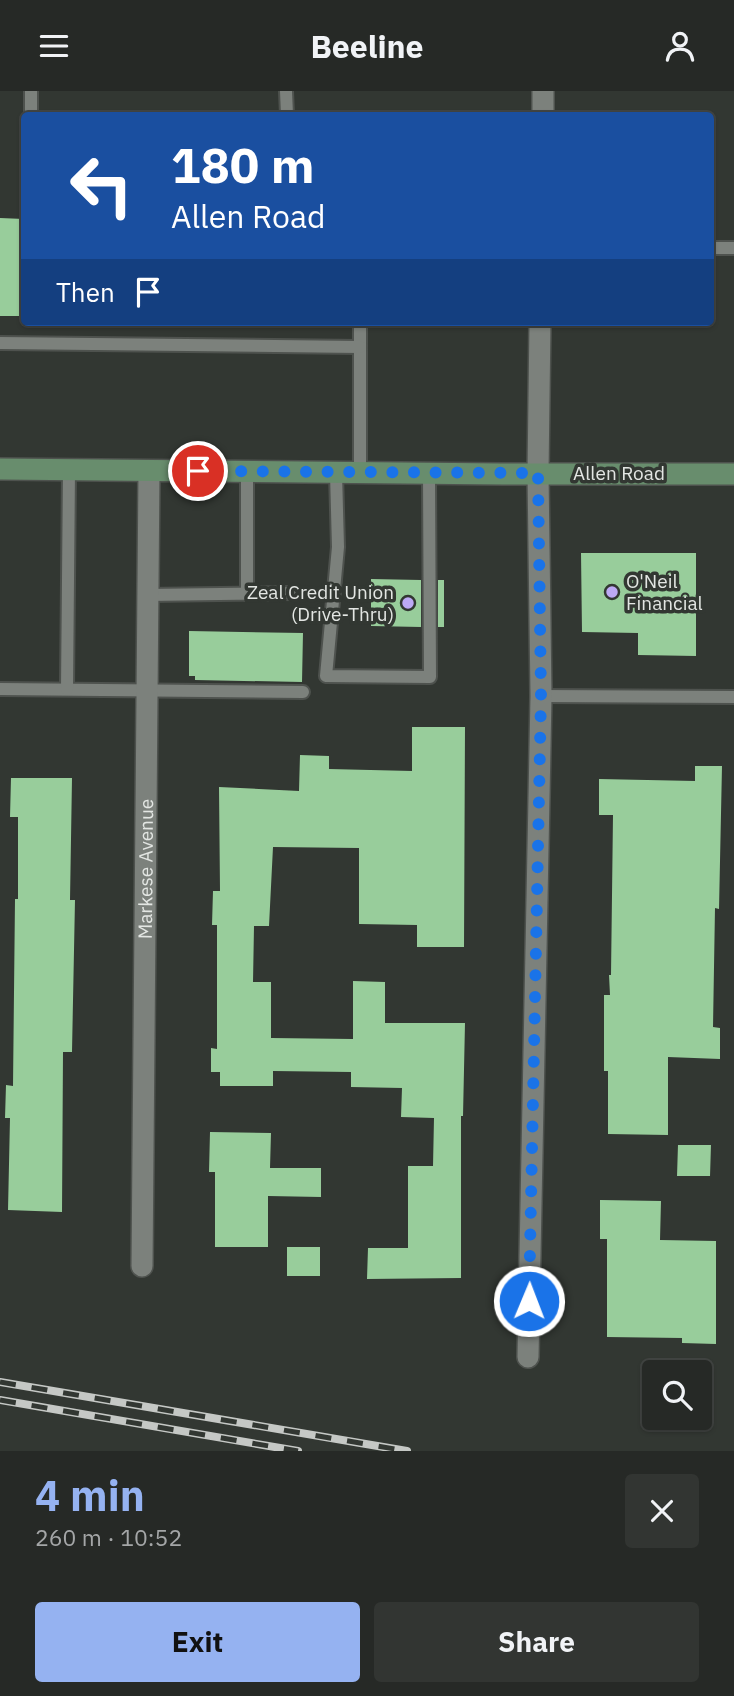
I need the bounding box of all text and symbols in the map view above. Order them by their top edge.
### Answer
text: Beeline [310,25,424,67]
icon: menu [35,27,73,65]
icon: person [661,27,699,65]
text: 180 m [171,133,315,196]
icon: left [56,140,147,231]
text: Allen Road [171,195,326,237]
icon: arrive [129,273,167,311]
text: Then [56,275,115,309]
pin [168,441,228,501]
icon: arrive [179,452,217,490]
street label: Allen Road [573,461,665,485]
place label: O'Neil Financial [626,569,703,615]
place label: Zeal Credit Union (Drive-Thru) [247,580,394,626]
marker: O'Neil Financial [604,584,620,600]
marker: Zeal Credit Union (Drive-Thru) [400,595,416,611]
street label: Markese Avenue [133,799,158,939]
position arrow [492,1264,566,1338]
map controls [642,1360,712,1430]
button: search [642,1360,712,1430]
text: 4 min [35,1468,145,1523]
button: close [625,1474,699,1548]
text: 260 m · 10:52 [35,1522,182,1552]
button: Exit [35,1602,360,1682]
button: Share [374,1602,699,1682]

